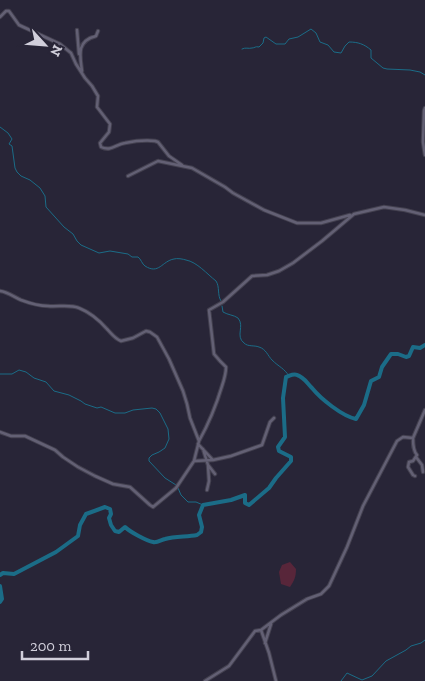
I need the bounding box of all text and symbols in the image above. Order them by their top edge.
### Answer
north arrow [20,20,70,70]
text: N [46,42,66,59]
scale bar [22,628,89,660]
text: 200 m [30,637,71,655]

